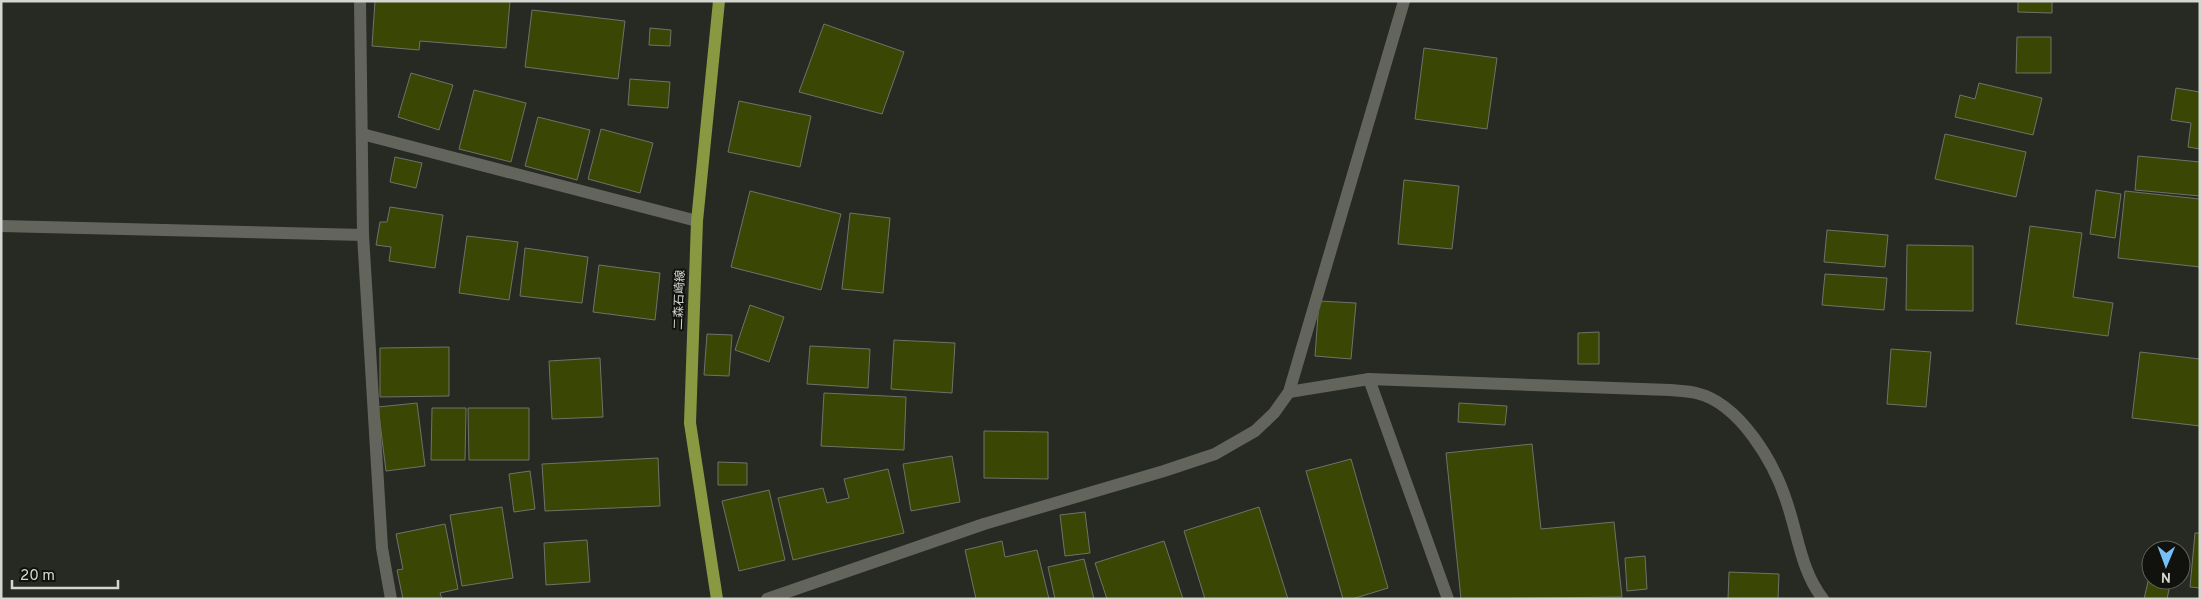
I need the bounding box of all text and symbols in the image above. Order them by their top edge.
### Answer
street label: 二森石崎線 [671,270,689,330]
north arrow [2141,540,2191,590]
scale bar [12,558,119,590]
text: 20 m [20,567,55,586]
text: N [2161,568,2171,585]

